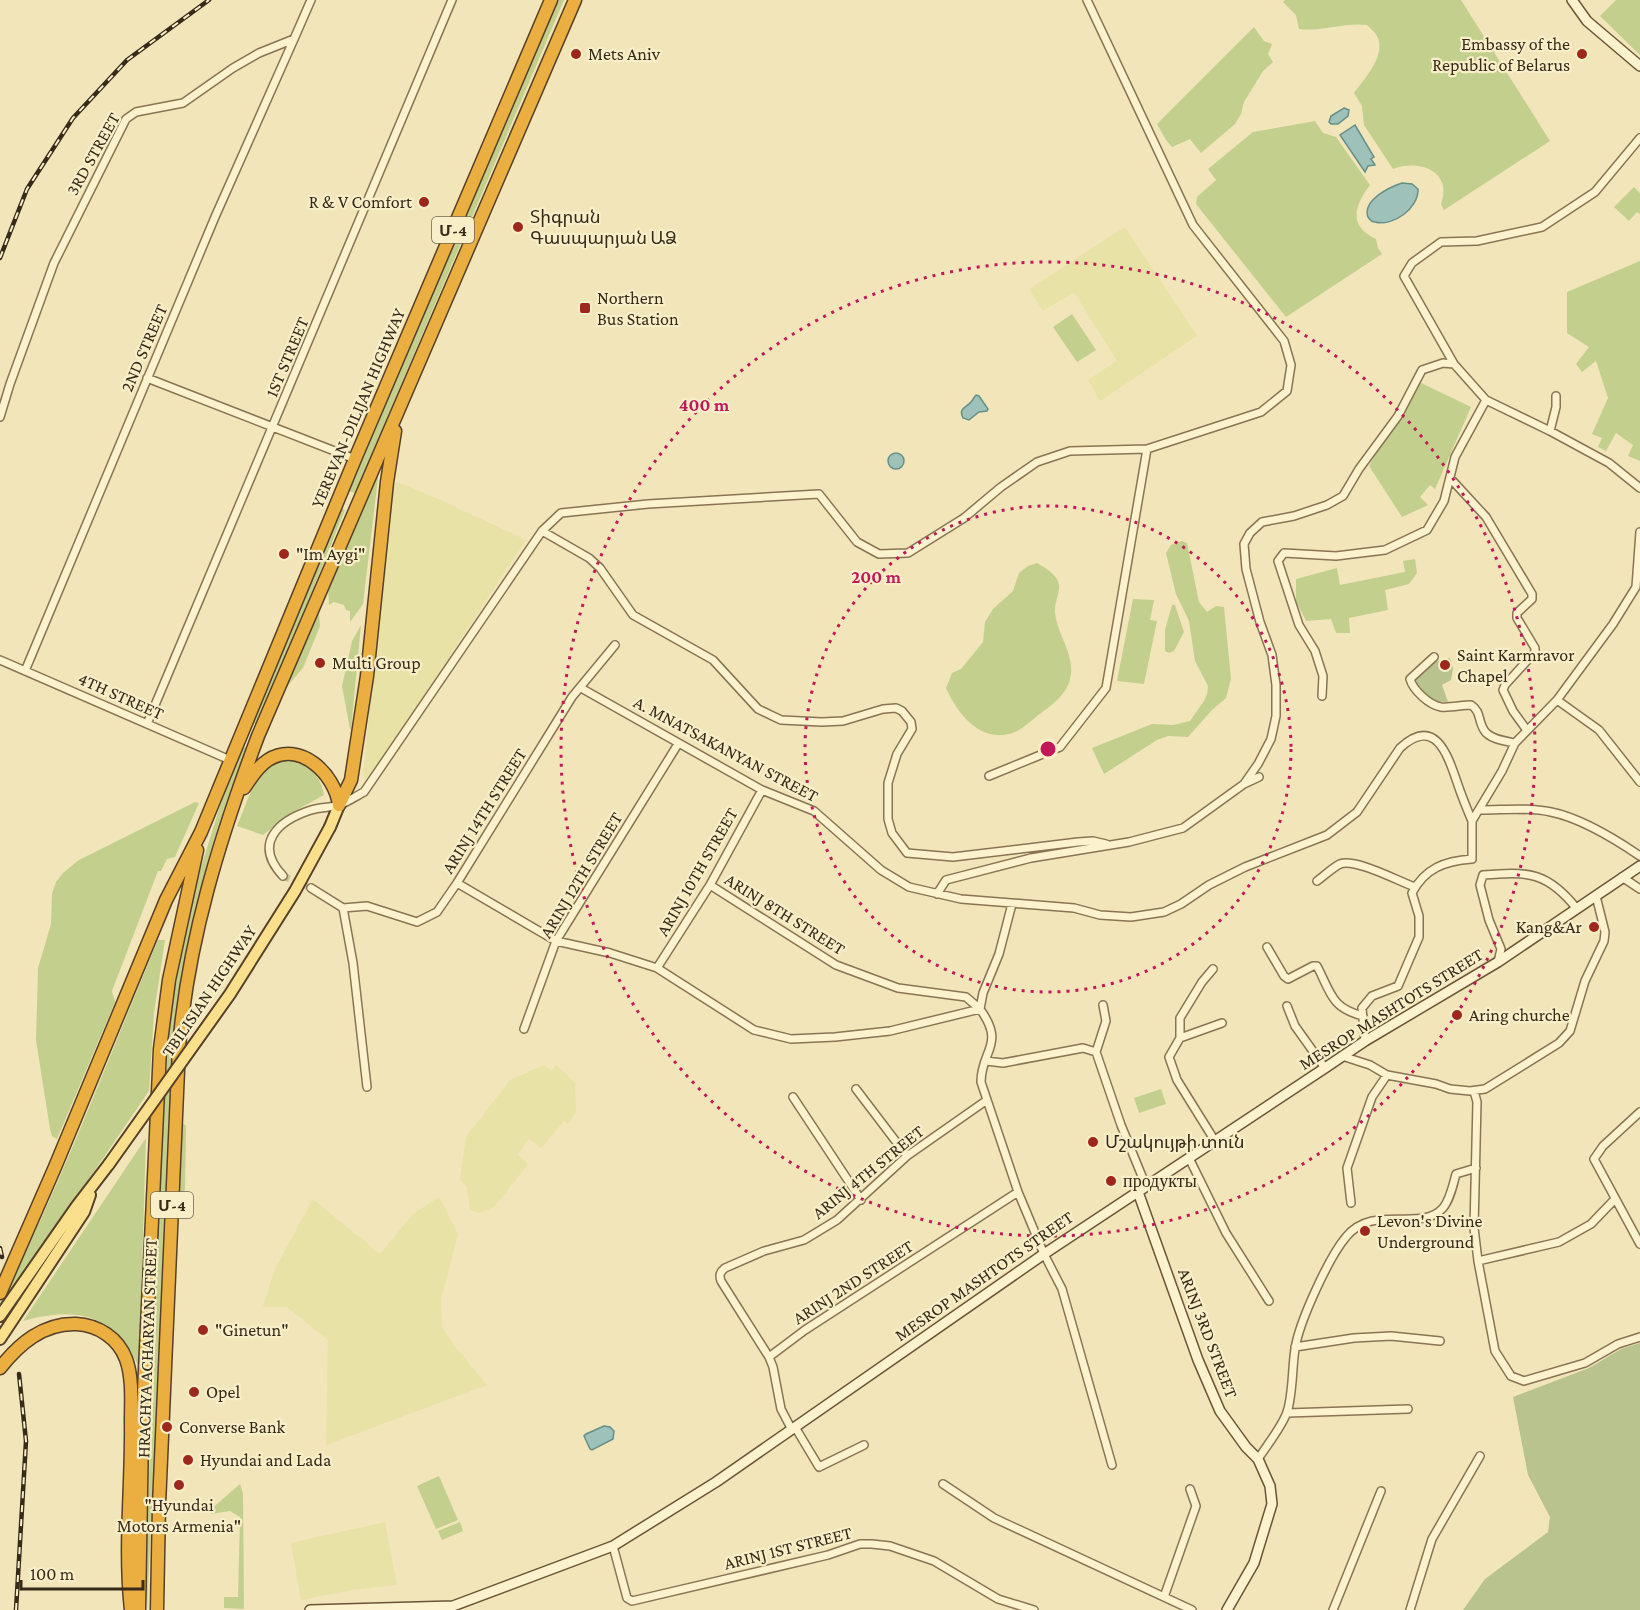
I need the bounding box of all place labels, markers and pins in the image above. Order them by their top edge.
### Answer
place label: Embassy of the Republic of Belarus [1432,34,1570,75]
place label: Mets Aniv [588,44,661,64]
marker: Mets Aniv [569,47,583,61]
marker: Embassy of the Republic of Belarus [1575,47,1589,61]
place label: R & V Comfort [309,192,413,212]
marker: R & V Comfort [417,195,431,209]
place label: Տիգրան Գասպարյան ԱՁ [530,207,677,248]
marker: Տիգրան Գասպարյան ԱՁ [511,220,525,234]
place label: Northern Bus Station [597,288,679,329]
marker: Northern Bus Station [578,301,592,315]
place label: "Im Aygi" [296,544,365,564]
marker: "Im Aygi" [277,547,291,561]
place label: Saint Karmravor Chapel [1457,645,1575,686]
place label: Multi Group [332,653,421,673]
marker: Multi Group [313,656,327,670]
marker: Saint Karmravor Chapel [1438,658,1452,672]
centre of rings [1038,739,1058,759]
place label: Kang&Ar [1516,917,1583,937]
marker: Kang&Ar [1587,920,1601,934]
place label: Aring churche [1469,1005,1570,1025]
marker: Aring churche [1450,1008,1464,1022]
place label: Մշակույթի տուն [1105,1132,1245,1152]
marker: Մշակույթի տուն [1086,1135,1100,1149]
place label: продукты [1123,1171,1197,1191]
marker: продукты [1104,1174,1118,1188]
place label: Levon's Divine Underground [1377,1211,1483,1252]
marker: Levon's Divine Underground [1358,1224,1372,1238]
place label: "Ginetun" [215,1320,289,1340]
marker: "Ginetun" [196,1323,210,1337]
place label: Opel [206,1382,240,1402]
marker: Opel [187,1385,201,1399]
place label: Converse Bank [179,1417,286,1437]
marker: Converse Bank [160,1420,174,1434]
place label: Hyundai and Lada [200,1450,331,1470]
marker: Hyundai and Lada [181,1453,195,1467]
marker: "Hyundai Motors Armenia" [172,1478,186,1492]
place label: "Hyundai Motors Armenia" [117,1495,241,1536]

